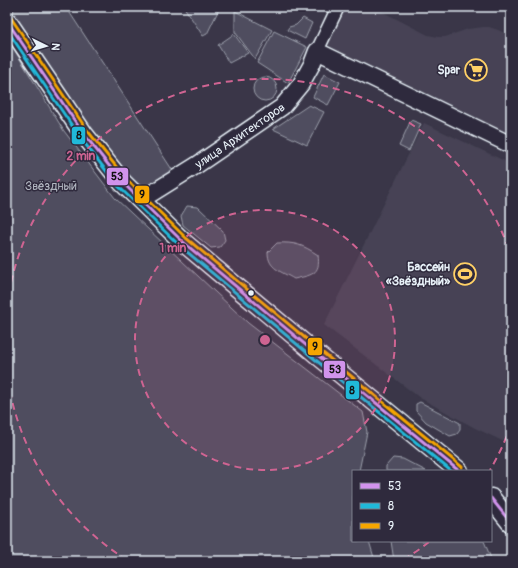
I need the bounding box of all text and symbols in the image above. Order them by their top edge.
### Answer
north arrow [26,26,66,66]
text: N [49,43,62,52]
supermarket icon: Spar [463,57,489,83]
place label: Spar [437,63,461,78]
street label: улица Архитекторов [191,100,288,172]
line badge: 8 [71,126,86,145]
text: 8 [76,129,82,142]
text: 2 min [67,149,96,164]
line badge: 53 [106,167,129,186]
text: 53 [111,170,123,183]
park label: Звёздный [25,179,77,194]
line badge: 9 [134,185,150,204]
text: 9 [139,188,145,201]
text: 1 min [160,241,187,256]
place label: Бассейн «Звёздный» [385,260,451,289]
sports icon: Бассейн «Звёздный» [452,261,478,287]
unlabelled marker [246,288,256,298]
centre of rings [258,333,272,347]
line badge: 9 [307,337,323,356]
text: 9 [312,340,318,353]
line badge: 53 [323,360,346,379]
text: 53 [329,363,341,376]
line badge: 8 [345,380,360,400]
text: 8 [349,384,355,397]
legend [352,470,492,542]
text: 53 [388,479,402,494]
text: 8 [388,499,394,514]
text: 9 [388,519,394,534]

